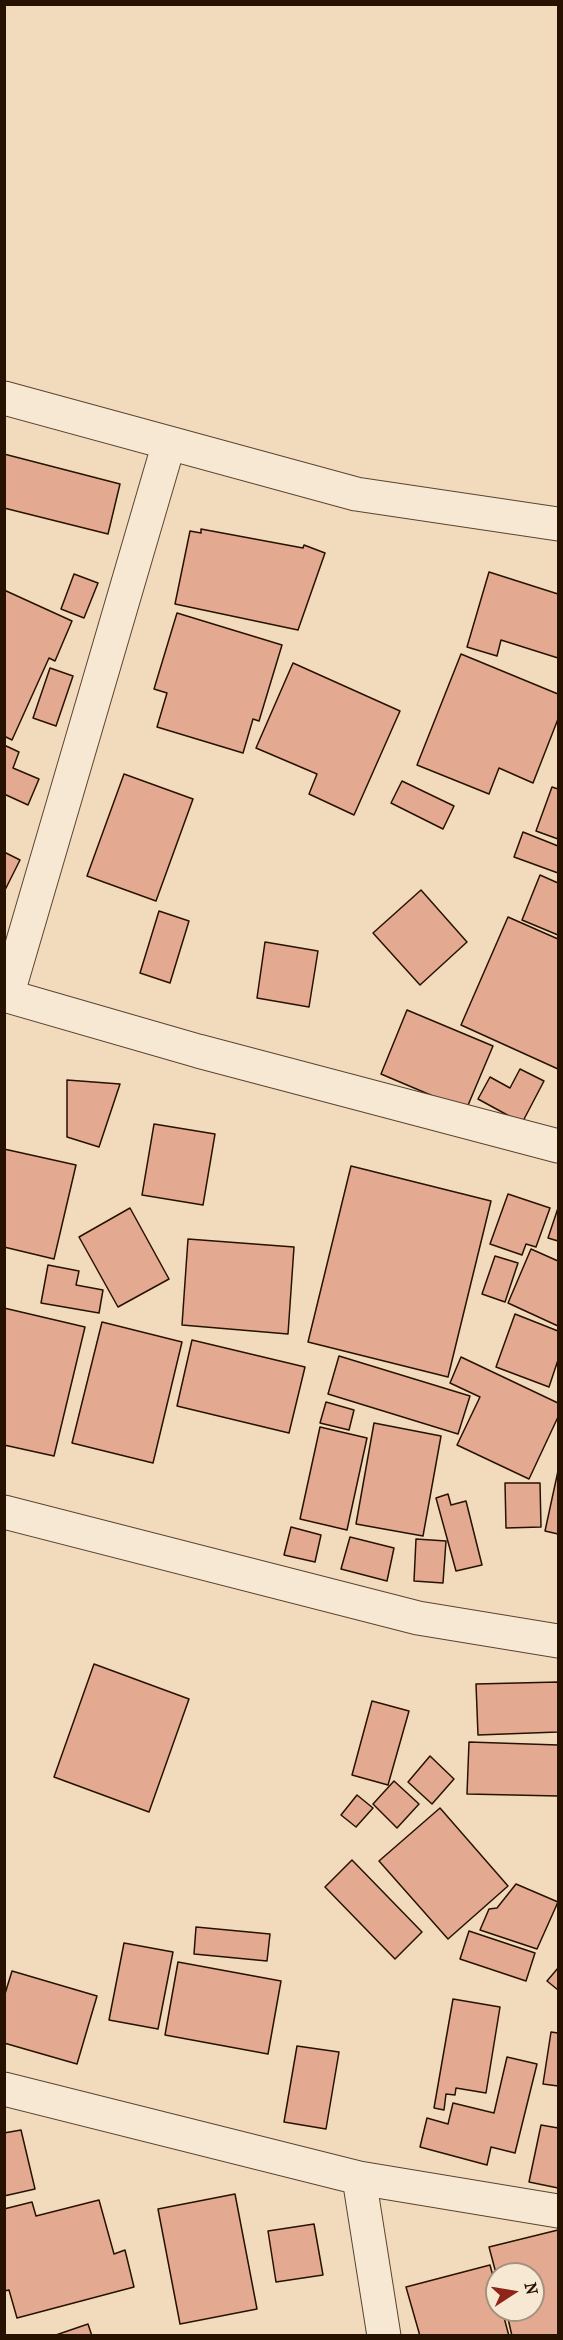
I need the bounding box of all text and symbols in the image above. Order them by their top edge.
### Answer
north arrow [485,2262,545,2322]
text: N [521,2281,542,2296]

